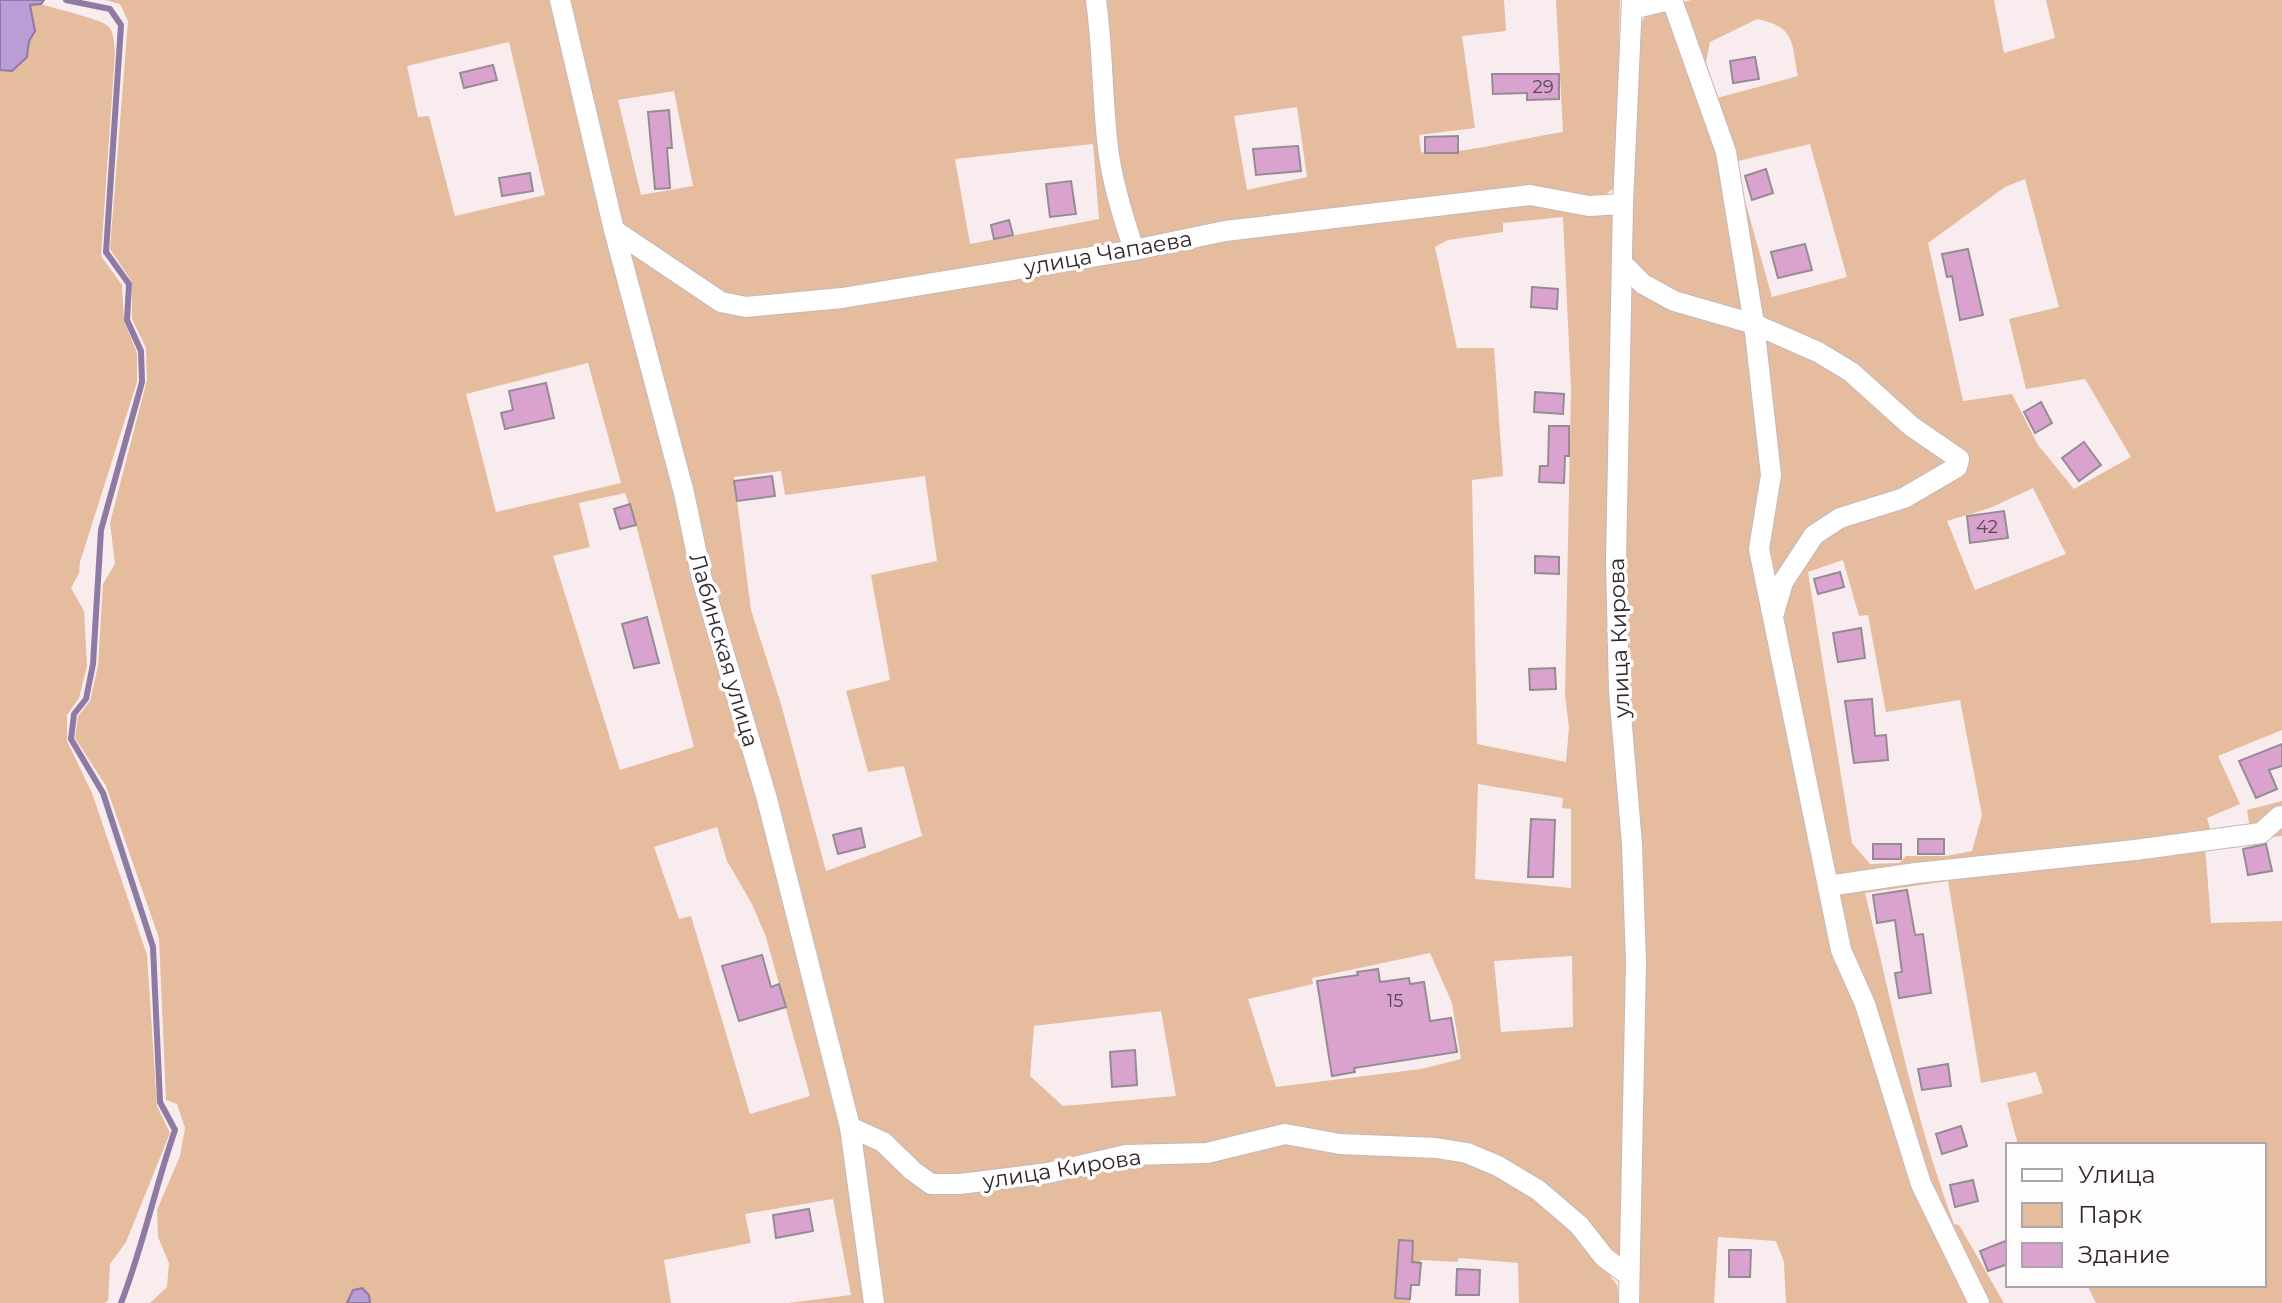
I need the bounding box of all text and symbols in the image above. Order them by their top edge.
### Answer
house number: 29 [1532,76,1554,98]
street label: улица Чапаева [1021,225,1194,281]
house number: 42 [1976,516,1998,538]
street label: Лабинская улица [683,550,765,750]
street label: улица Кирова [1603,558,1635,719]
house number: 15 [1387,990,1403,1012]
street label: улица Кирова [980,1143,1143,1195]
legend [2006,1143,2266,1287]
text: Улица [2078,1160,2156,1189]
text: Парк [2078,1200,2142,1229]
text: Здание [2078,1240,2170,1269]

